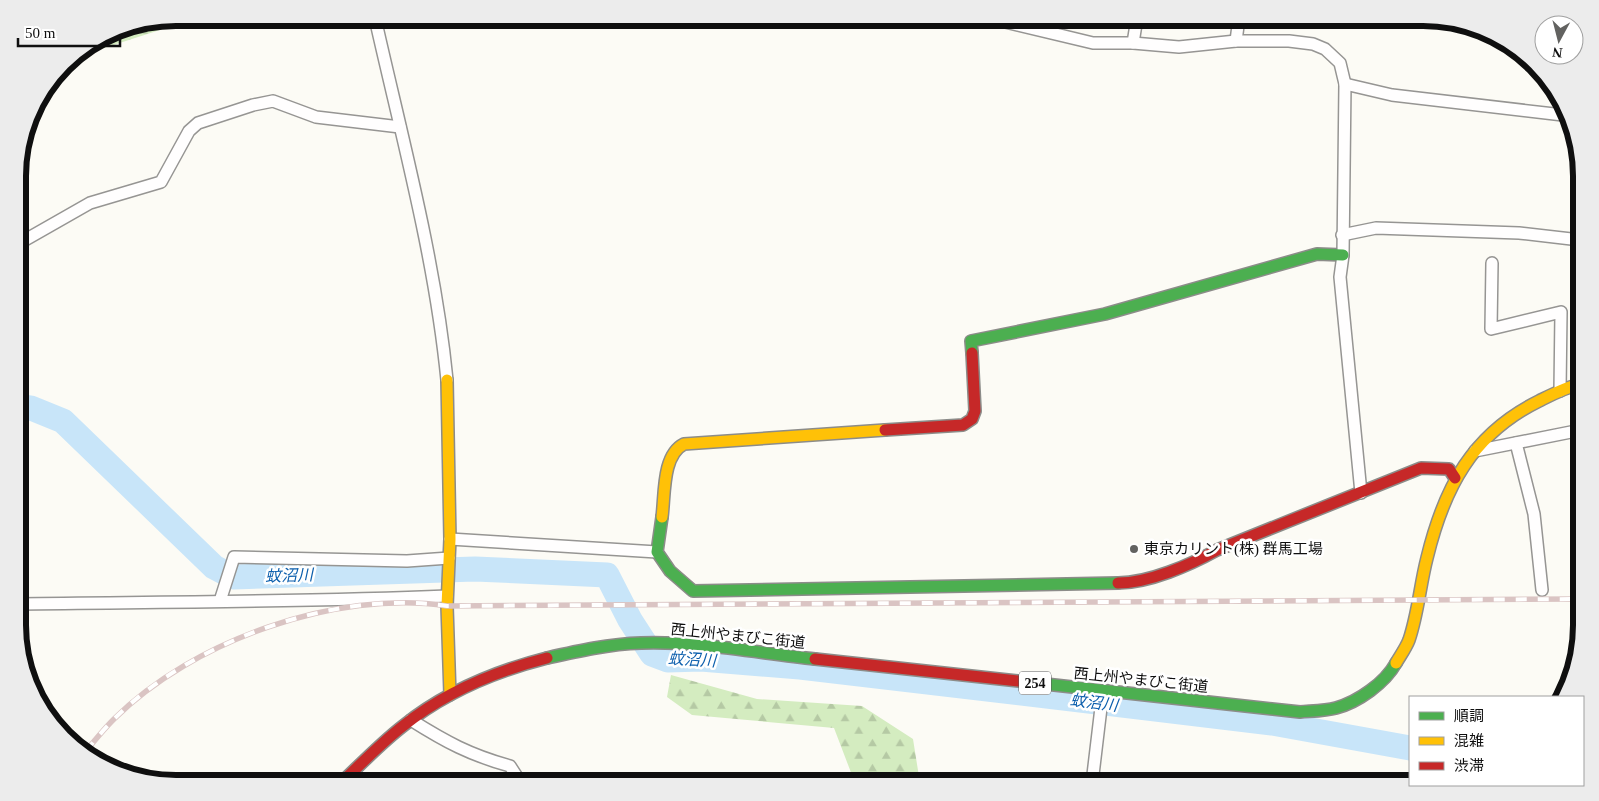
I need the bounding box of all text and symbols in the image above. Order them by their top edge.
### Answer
scale bar [18,15,120,47]
north arrow [1534,15,1584,65]
text: 50 m [25,25,56,41]
text: N [1552,44,1563,60]
place label: 東京カリント(株) 群馬工場 [1144,541,1323,558]
marker: 東京カリント(株) 群馬工場 [1128,543,1140,555]
water label: 蚊沼川 [265,566,315,585]
street label: 西上州やまびこ街道 [670,620,806,651]
water label: 蚊沼川 [668,650,718,669]
street label: 西上州やまびこ街道 [1073,664,1209,695]
road number: 254 [1019,671,1051,694]
water label: 蚊沼川 [1069,691,1121,714]
legend [1409,696,1584,786]
text: 順調 [1454,708,1484,724]
text: 混雑 [1454,733,1484,749]
text: 渋滞 [1454,758,1484,774]

